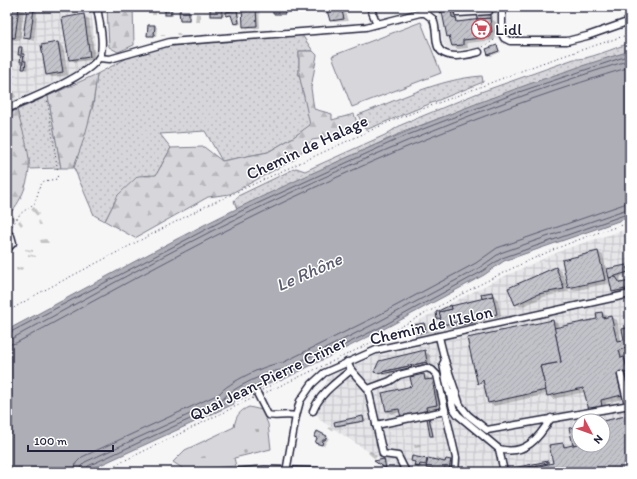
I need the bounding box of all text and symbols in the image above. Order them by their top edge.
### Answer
supermarket icon: Lidl [470,18,492,40]
place label: Lidl [495,19,522,39]
street label: Chemin de Halage [243,110,371,184]
water label: Le Rhône [273,247,347,296]
street label: Chemin de l'Islon [368,301,494,349]
street label: Quai Jean-Pierre Criner [186,331,350,425]
north arrow [571,413,611,453]
scale bar [28,427,113,453]
text: N [591,432,606,446]
text: 100 m [34,434,67,448]

